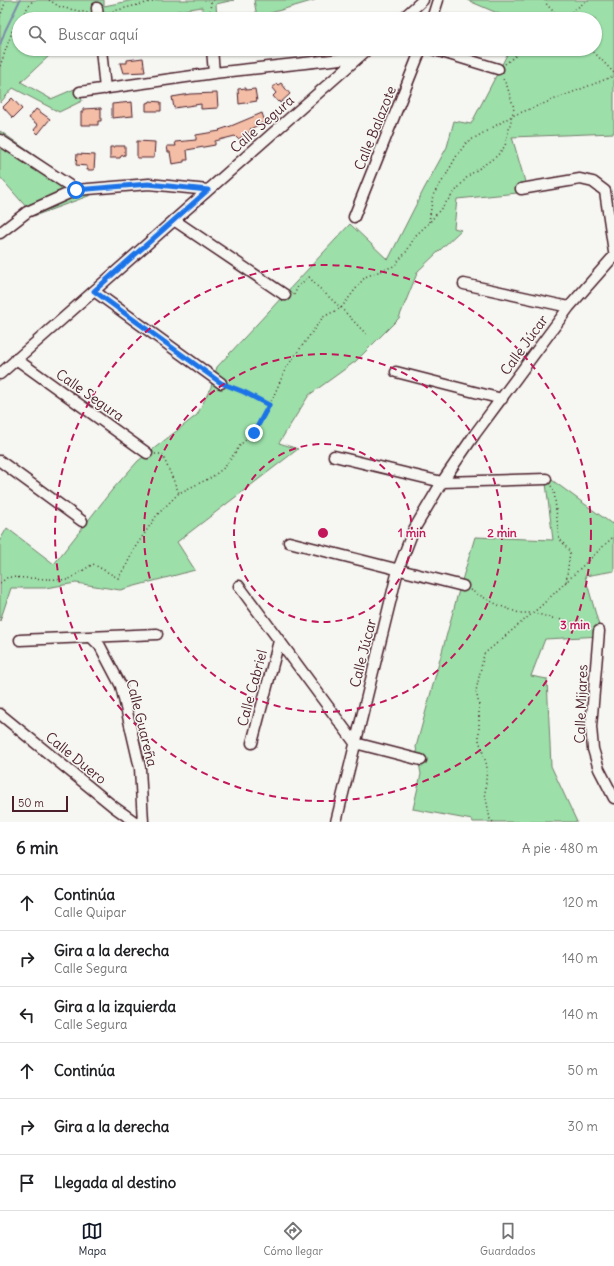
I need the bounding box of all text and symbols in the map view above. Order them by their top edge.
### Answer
search box [12,12,602,56]
icon: search [26,23,48,45]
text: Buscar aquí [58,25,138,44]
street label: Calle Balazote [350,83,400,173]
street label: Calle Segura [226,91,298,157]
route start [67,181,85,199]
street label: Calle Júcar [496,311,552,379]
street label: Calle Segura [52,365,128,425]
route end [245,424,263,442]
text: 1 min [398,525,426,540]
text: 2 min [487,525,517,540]
centre of rings [316,526,330,540]
street label: Calle Júcar [346,617,380,689]
text: 3 min [560,617,590,632]
street label: Calle Cabriel [233,648,271,728]
street label: Calle Mijares [571,664,591,744]
street label: Calle Guareña [122,677,162,769]
street label: Calle Duero [42,728,110,788]
scale bar [12,794,68,813]
text: 50 m [18,796,44,810]
text: 6 min [16,837,58,859]
text: A pie · 480 m [522,840,598,857]
text: Continúa [54,885,115,904]
icon: ahead [16,892,38,914]
text: 120 m [563,894,598,911]
text: Calle Quipar [54,904,126,921]
text: Gira a la derecha [54,941,169,960]
icon: right [16,948,38,970]
text: 140 m [562,950,598,967]
text: Calle Segura [54,960,127,977]
text: Gira a la izquierda [54,997,176,1016]
icon: left [16,1004,38,1026]
text: 140 m [562,1006,598,1023]
text: Calle Segura [54,1016,127,1033]
icon: ahead [16,1060,38,1082]
text: Continúa [54,1061,115,1080]
text: 50 m [567,1062,598,1079]
icon: right [16,1116,38,1138]
text: Gira a la derecha [54,1117,169,1136]
text: 30 m [568,1118,598,1135]
icon: arrive [16,1172,38,1194]
text: Llegada al destino [54,1173,176,1192]
tab: Mapa [79,1220,106,1258]
tab: Cómo llegar [263,1220,323,1258]
tab: Guardados [480,1220,535,1258]

